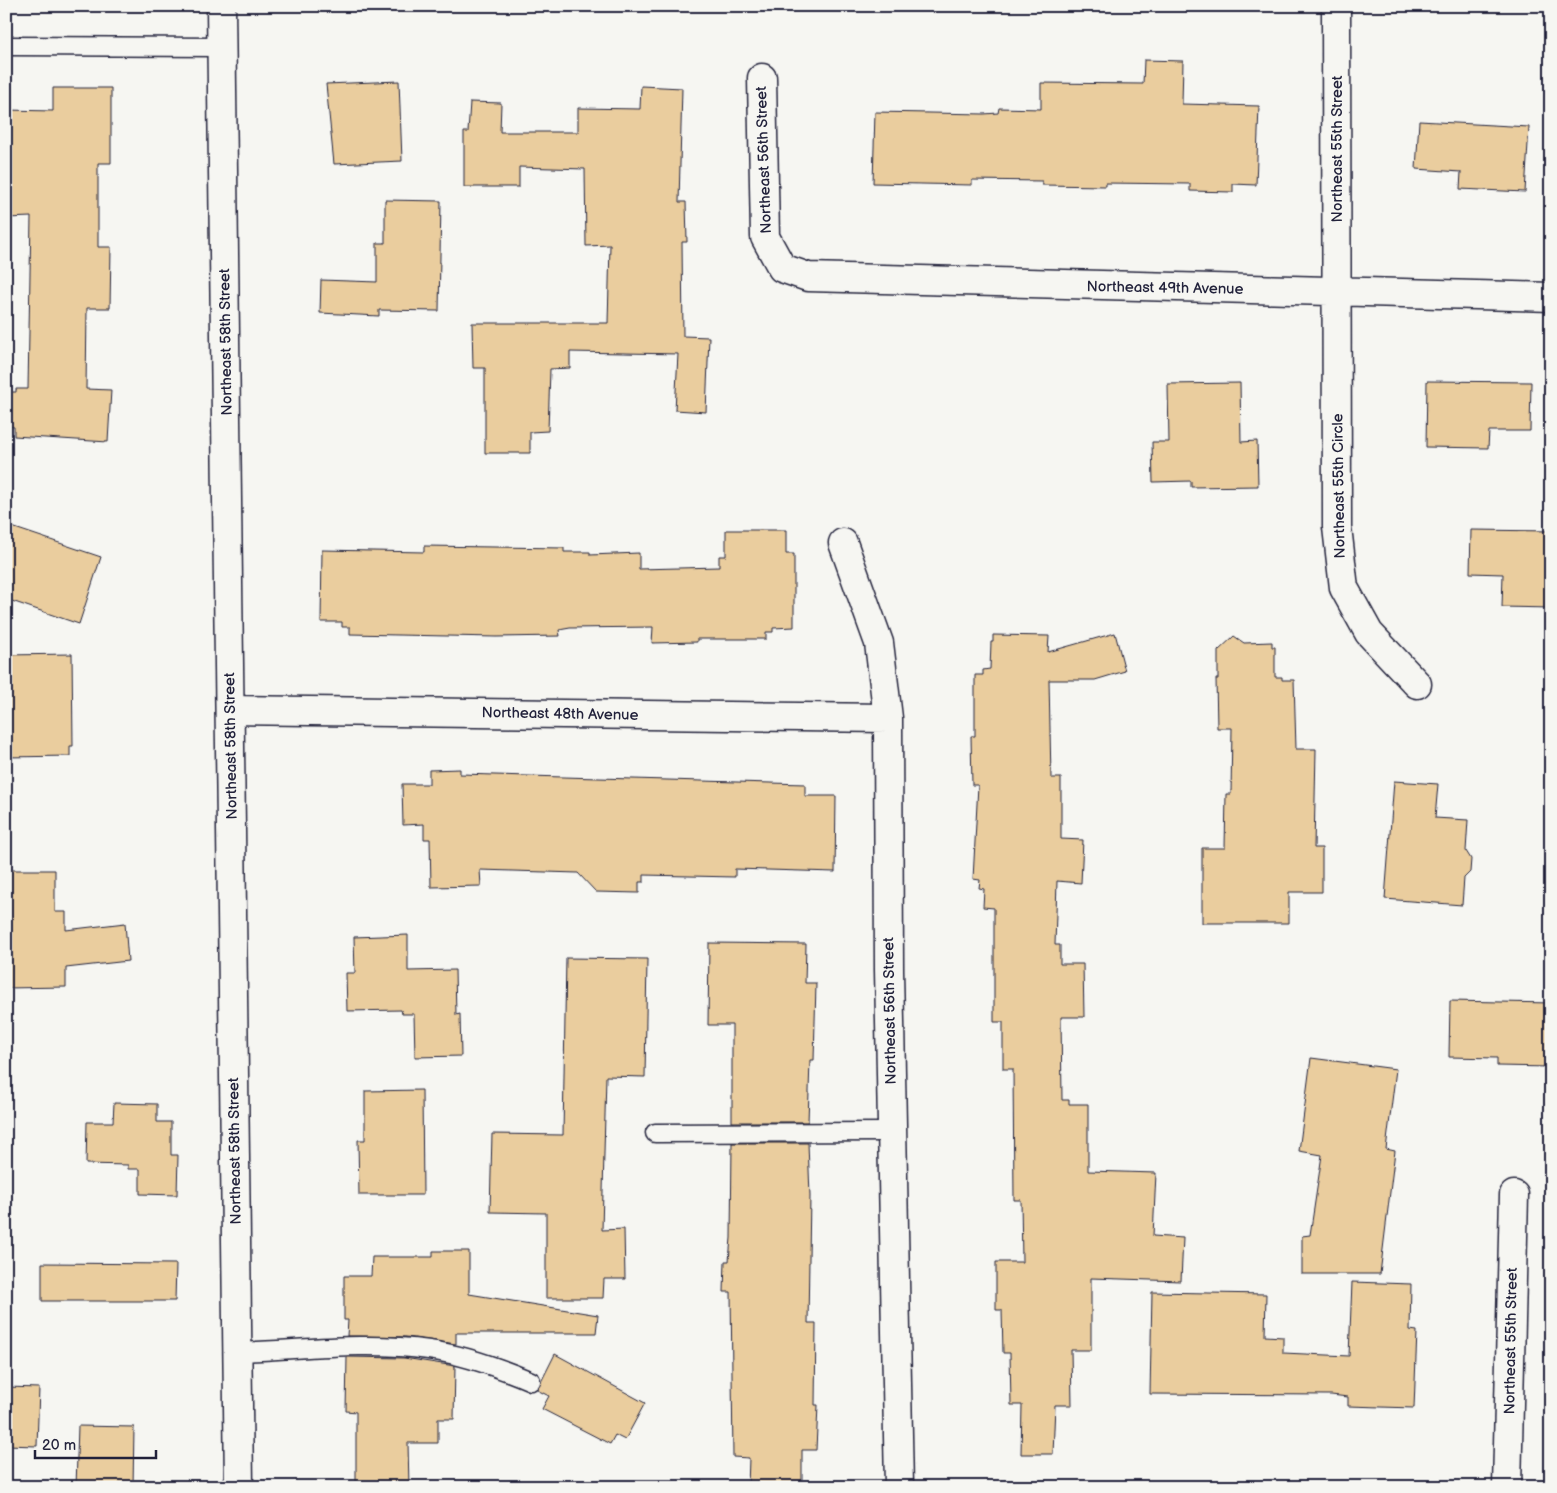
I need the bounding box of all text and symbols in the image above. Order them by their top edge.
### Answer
street label: Northeast 55th Street [1328,75,1347,222]
street label: Northeast 56th Street [752,86,776,234]
street label: Northeast 58th Street [215,268,237,416]
street label: Northeast 49th Avenue [1086,277,1244,299]
street label: Northeast 55th Circle [1328,413,1350,559]
street label: Northeast 58th Street [220,672,242,820]
street label: Northeast 48th Avenue [481,703,639,725]
street label: Northeast 56th Street [879,937,901,1085]
street label: Northeast 58th Street [224,1077,246,1225]
street label: Northeast 55th Street [1500,1267,1522,1415]
scale bar [35,1428,156,1460]
text: 20 m [42,1436,76,1455]

